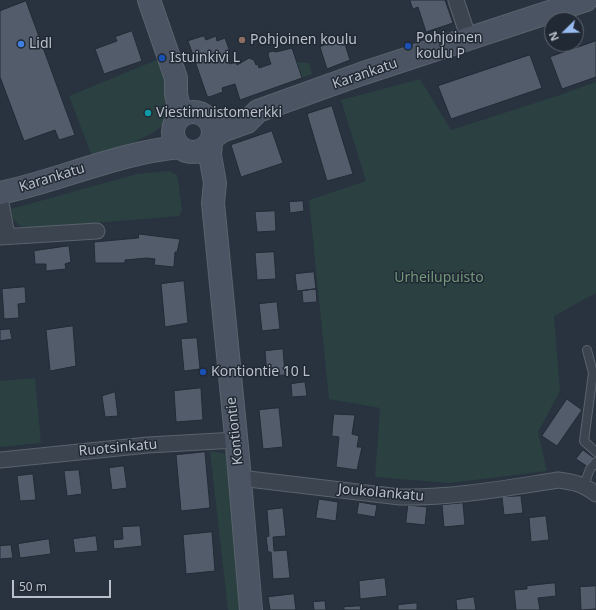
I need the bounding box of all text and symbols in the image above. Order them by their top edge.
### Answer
north arrow [544,12,584,52]
text: N [545,29,562,44]
place label: Pohjoinen koulu P [416,30,482,62]
place label: Pohjoinen koulu [250,32,357,48]
marker: Pohjoinen koulu [237,35,247,45]
place label: Lidl [29,36,52,52]
marker: Lidl [16,39,26,49]
marker: Pohjoinen koulu P [403,41,413,51]
place label: Istuinkivi L [170,50,240,66]
marker: Istuinkivi L [157,53,167,63]
street label: Karankatu [330,55,400,93]
place label: Viestimuistomerkki [156,105,282,121]
marker: Viestimuistomerkki [143,108,153,118]
street label: Karankatu [17,160,87,196]
park label: Urheilupuisto [394,270,484,286]
place label: Kontiontie 10 L [211,364,310,380]
marker: Kontiontie 10 L [198,367,208,377]
street label: Kontiontie [223,396,247,466]
street label: Ruotsinkatu [78,436,158,460]
street label: Joukolankatu [337,481,425,505]
scale bar [14,572,113,598]
text: 50 m [19,578,47,595]

